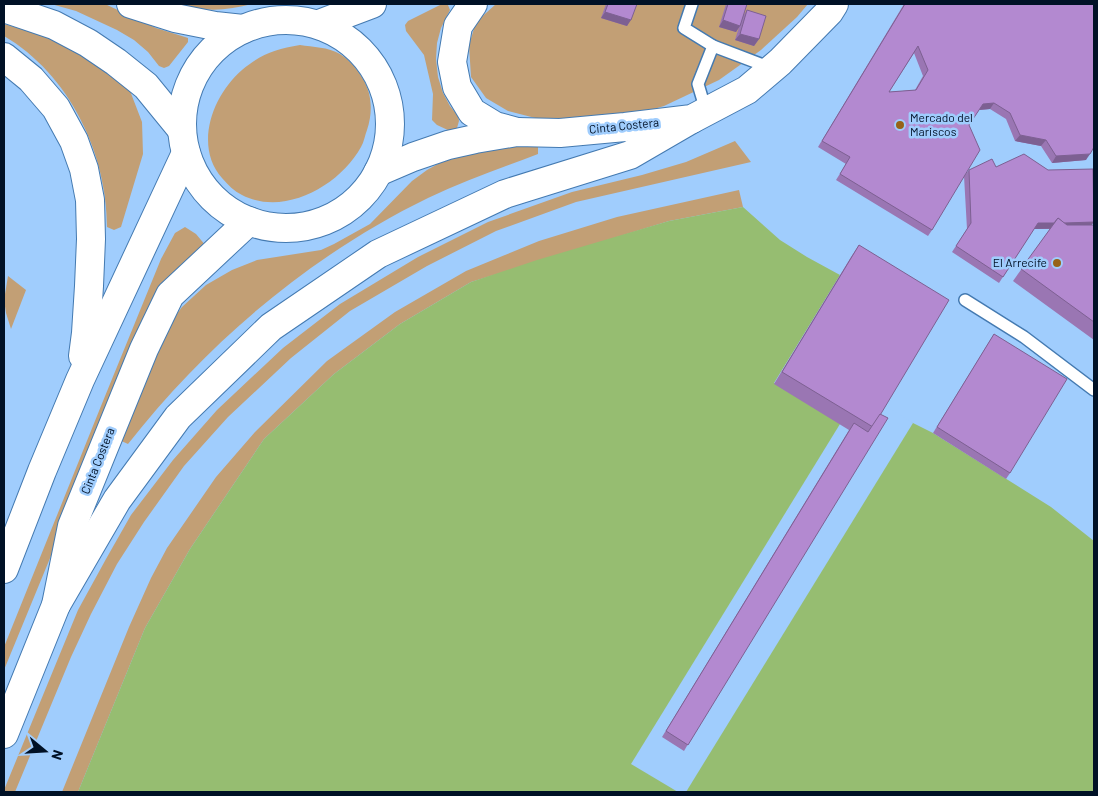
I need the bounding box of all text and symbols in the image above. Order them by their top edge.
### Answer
place label: Mercado del Mariscos [910,110,973,138]
street label: Cinta Costera [588,114,660,136]
marker: Mercado del Mariscos [894,119,906,131]
place label: El Arrecife [993,255,1047,269]
marker: El Arrecife [1051,257,1063,269]
street label: Cinta Costera [77,425,117,496]
north arrow [20,726,70,776]
text: N [48,748,67,762]

